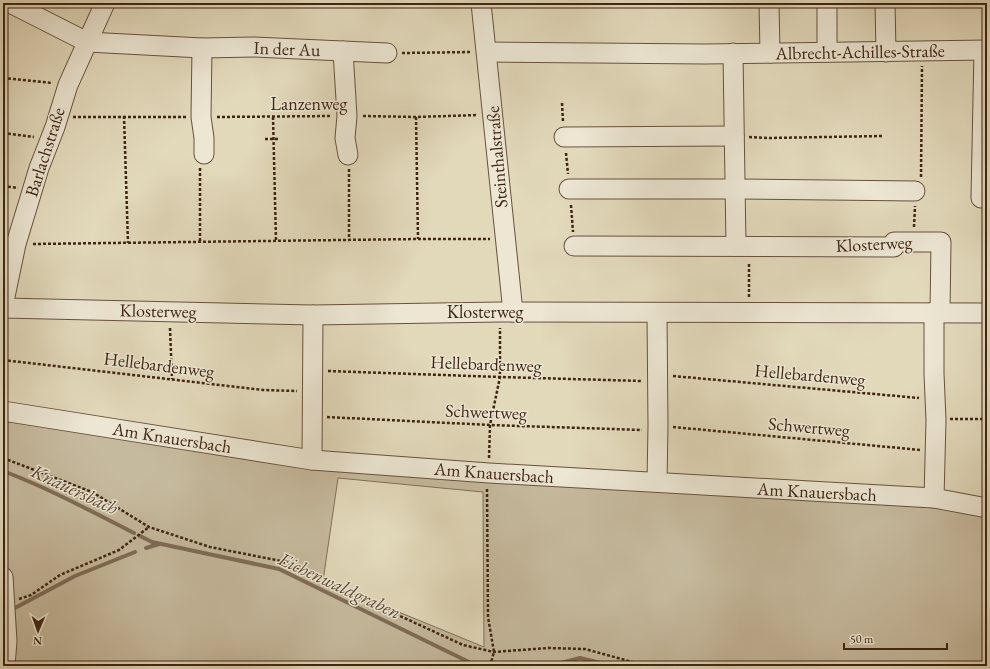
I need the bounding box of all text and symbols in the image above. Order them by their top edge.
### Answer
street label: In der Au [253,36,321,61]
street label: Albrecht-Achilles-Straße [774,39,945,64]
street label: Lanzenweg [271,92,348,115]
street label: Barlachstraße [19,104,70,199]
street label: Steinthalstraße [481,105,512,209]
street label: Klosterweg [835,230,913,257]
street label: Klosterweg [119,298,197,323]
street label: Klosterweg [447,300,524,323]
street label: Hellebardenweg [102,346,216,383]
street label: Hellebardenweg [430,350,542,377]
street label: Hellebardenweg [754,358,867,391]
street label: Schwertweg [445,399,527,424]
street label: Schwertweg [767,411,851,442]
street label: Am Knauersbach [110,417,233,458]
street label: Am Knauersbach [432,457,555,488]
water label: Knauersbach [26,458,122,520]
street label: Am Knauersbach [755,477,878,506]
water label: Eichenwaldgraben [274,546,405,625]
north arrow [18,611,58,651]
scale bar [844,625,947,651]
text: 50 m [850,631,874,647]
text: N [33,634,42,648]

